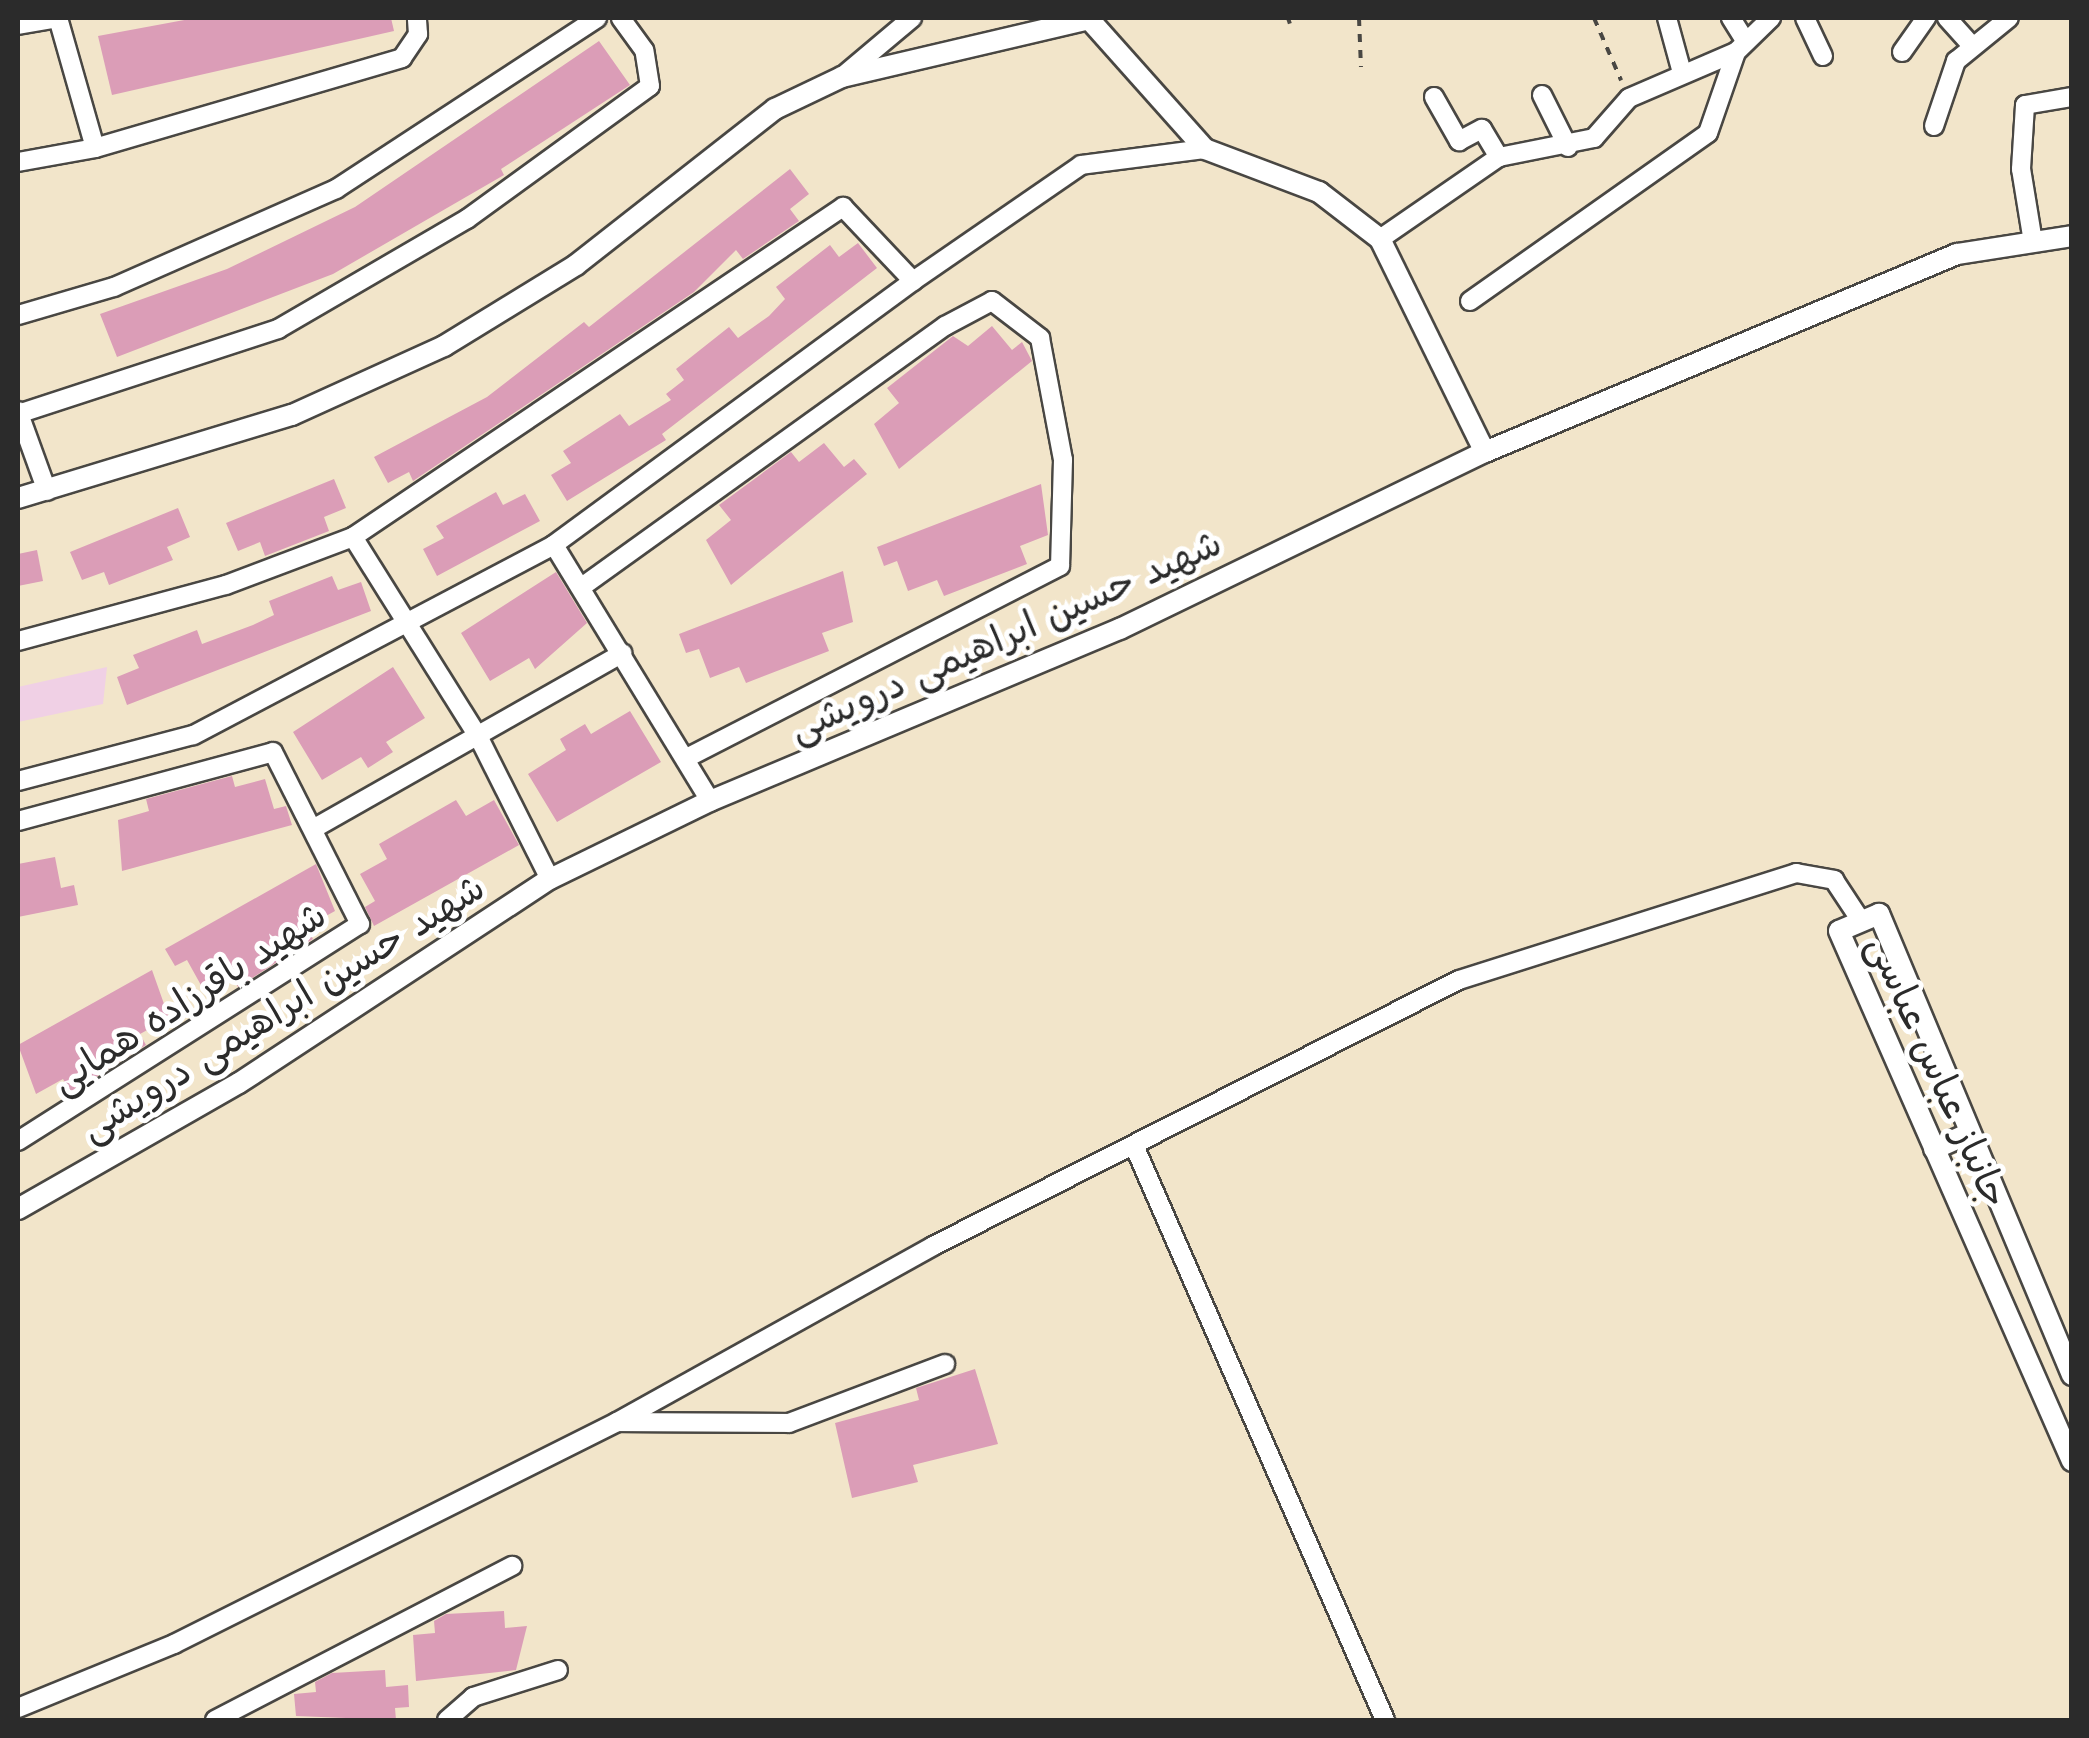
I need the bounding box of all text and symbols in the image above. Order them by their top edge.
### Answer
street label: شهید حسین ابراهیمی درویشی [782,519,1228,751]
street label: شهید حسین ابراهیمی درویشی [71,864,493,1150]
street label: شهید باقرزاده همایی [42,891,334,1103]
street label: جانباز عباس عباسی [1859,928,2019,1214]

